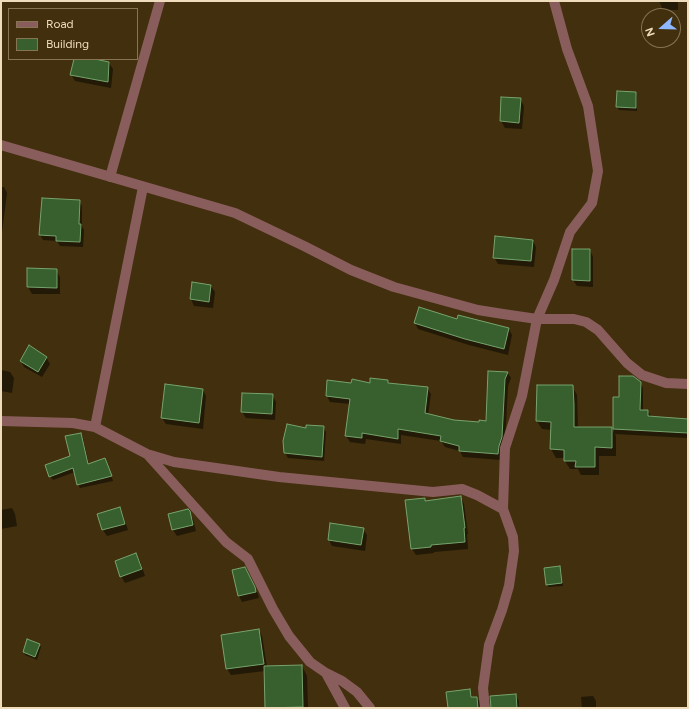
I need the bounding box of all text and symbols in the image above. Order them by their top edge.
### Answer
legend [8,8,138,60]
north arrow [641,8,681,48]
text: Road [46,17,74,31]
text: N [643,26,658,38]
text: Building [46,37,89,51]

